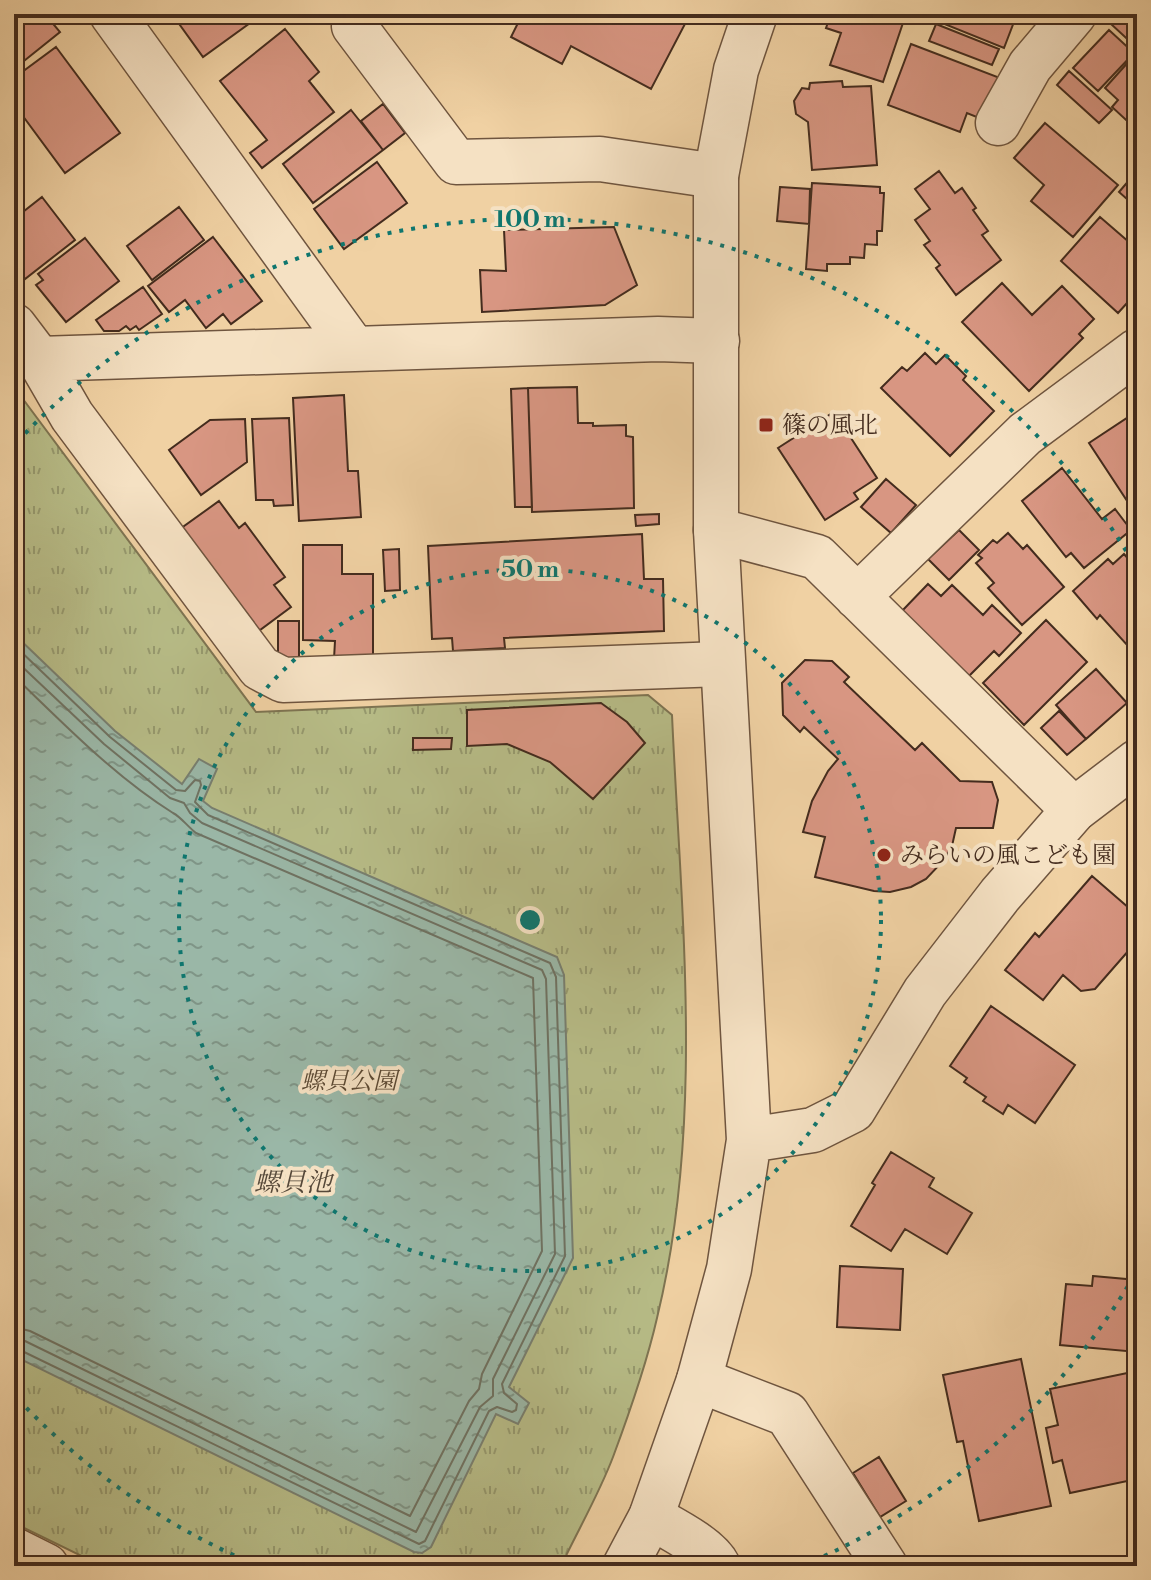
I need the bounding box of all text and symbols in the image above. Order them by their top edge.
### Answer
text: 100 m [494,205,566,235]
place label: 篠の風北 [782,411,878,441]
marker: 篠の風北 [757,416,775,434]
text: 50 m [501,555,559,585]
place label: みらいの風こども園 [900,841,1116,871]
marker: みらいの風こども園 [875,846,893,864]
centre of rings [516,906,544,934]
park label: 螺貝公園 [301,1067,401,1097]
water label: 螺貝池 [254,1167,335,1199]

